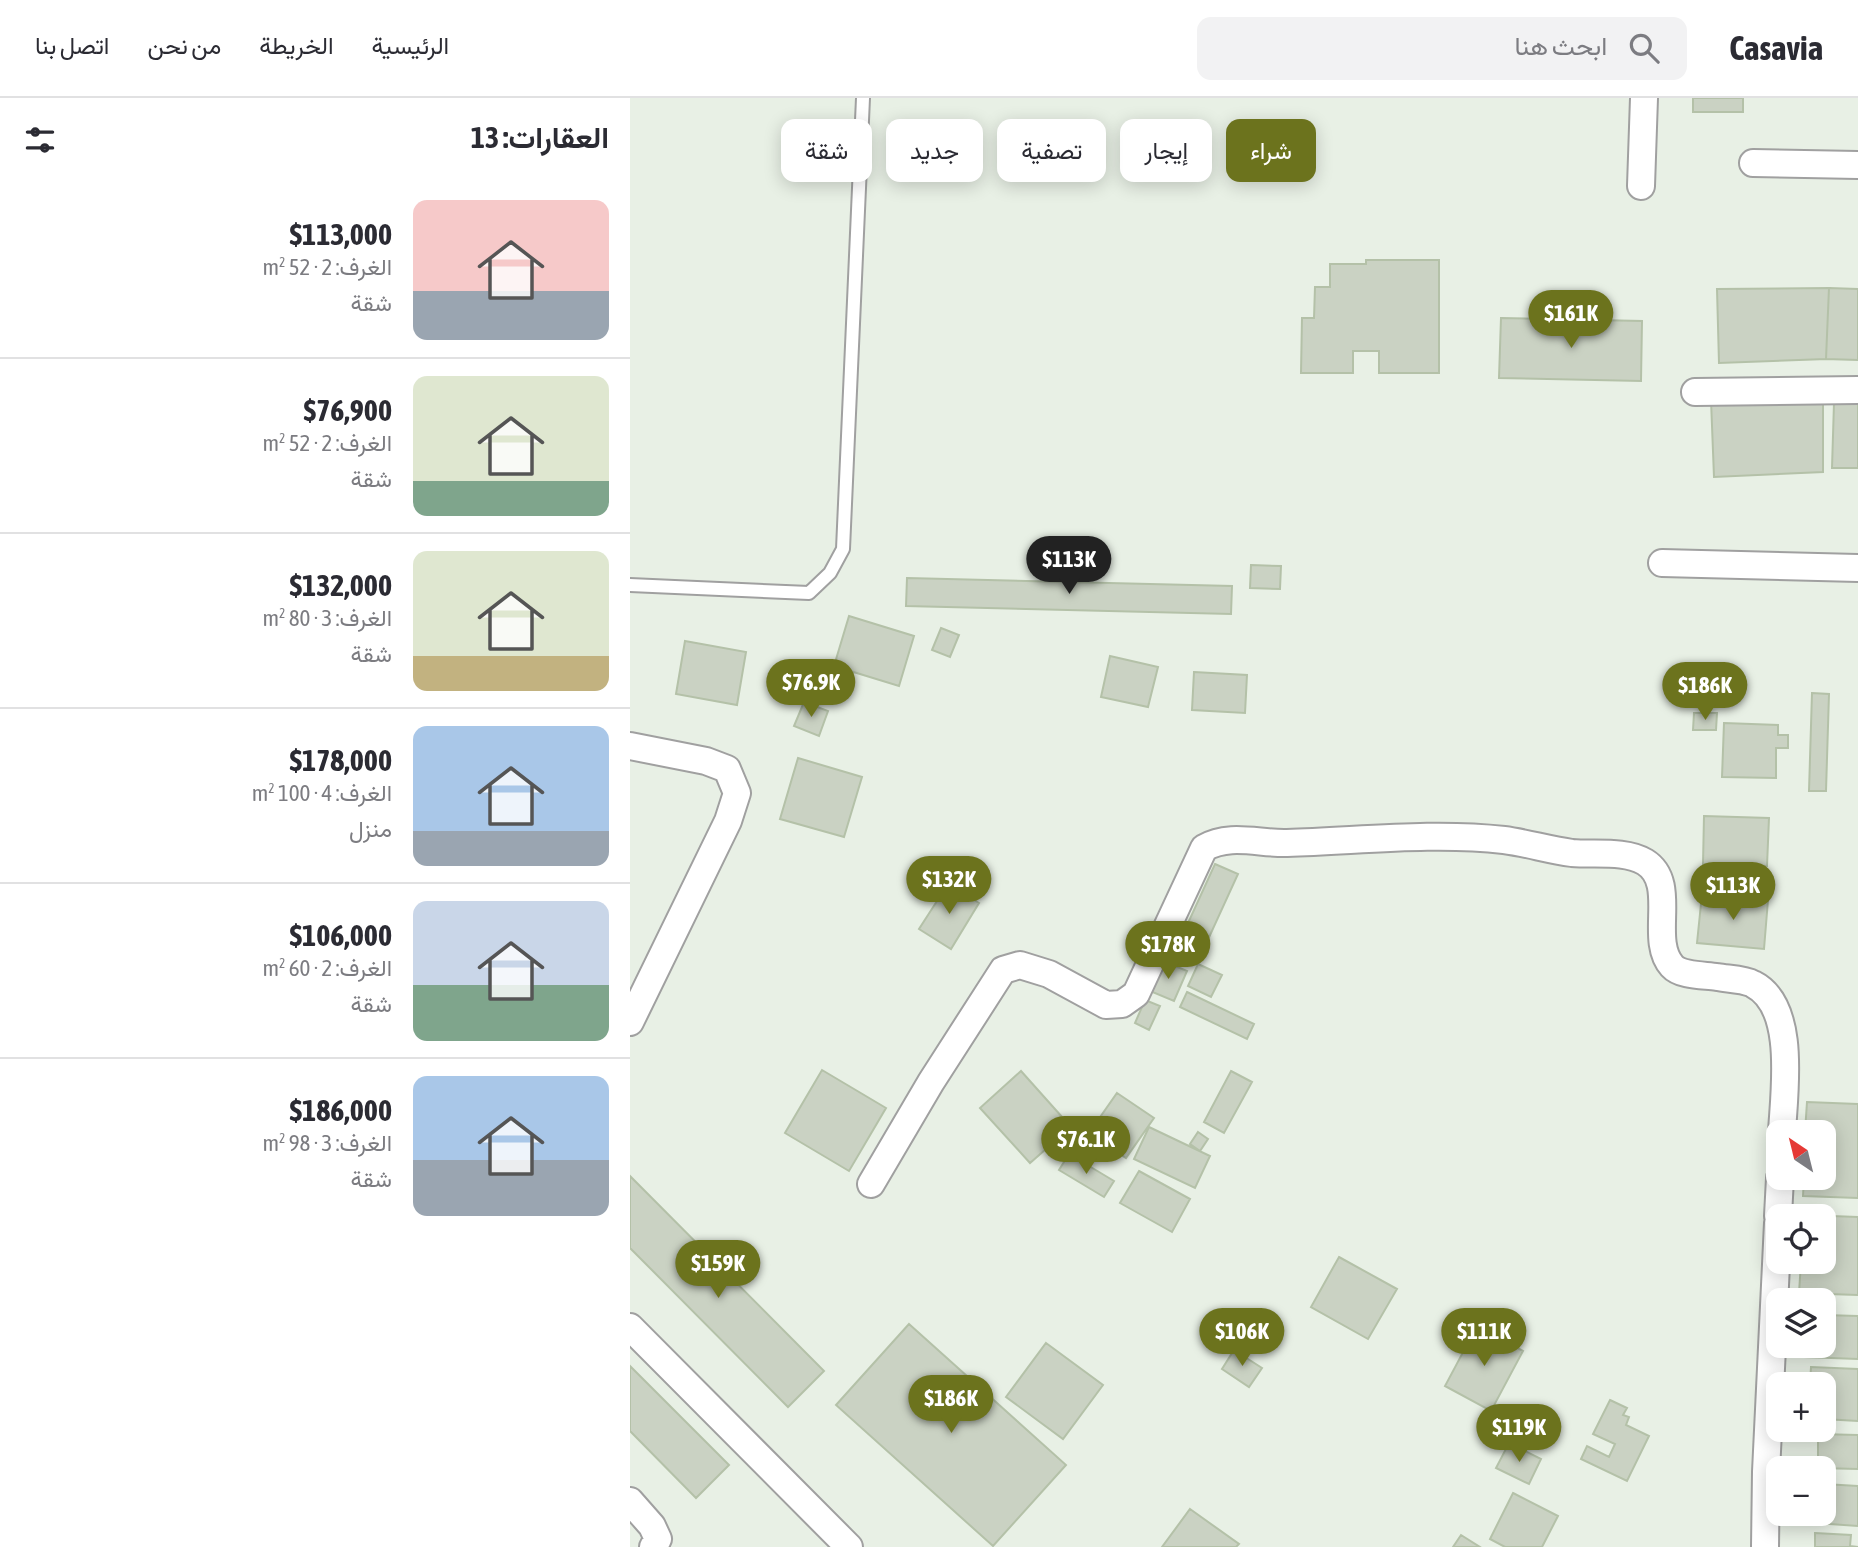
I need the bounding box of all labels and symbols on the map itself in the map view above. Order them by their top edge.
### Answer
pin: $161K [1522,290,1620,350]
pin: $113K [1020,536,1118,596]
pin: $76.9K [754,660,868,719]
pin: $186K [1656,662,1754,722]
pin: $132K [900,856,998,916]
pin: $113K [1684,862,1782,922]
pin: $178K [1119,922,1217,981]
pin: $76.1K [1029,1116,1143,1176]
north arrow [1766,1120,1836,1190]
pin: $159K [669,1240,767,1300]
pin: $106K [1193,1308,1291,1368]
pin: $111K [1435,1308,1533,1368]
pin: $186K [902,1376,1000,1435]
pin: $119K [1470,1404,1568,1464]

